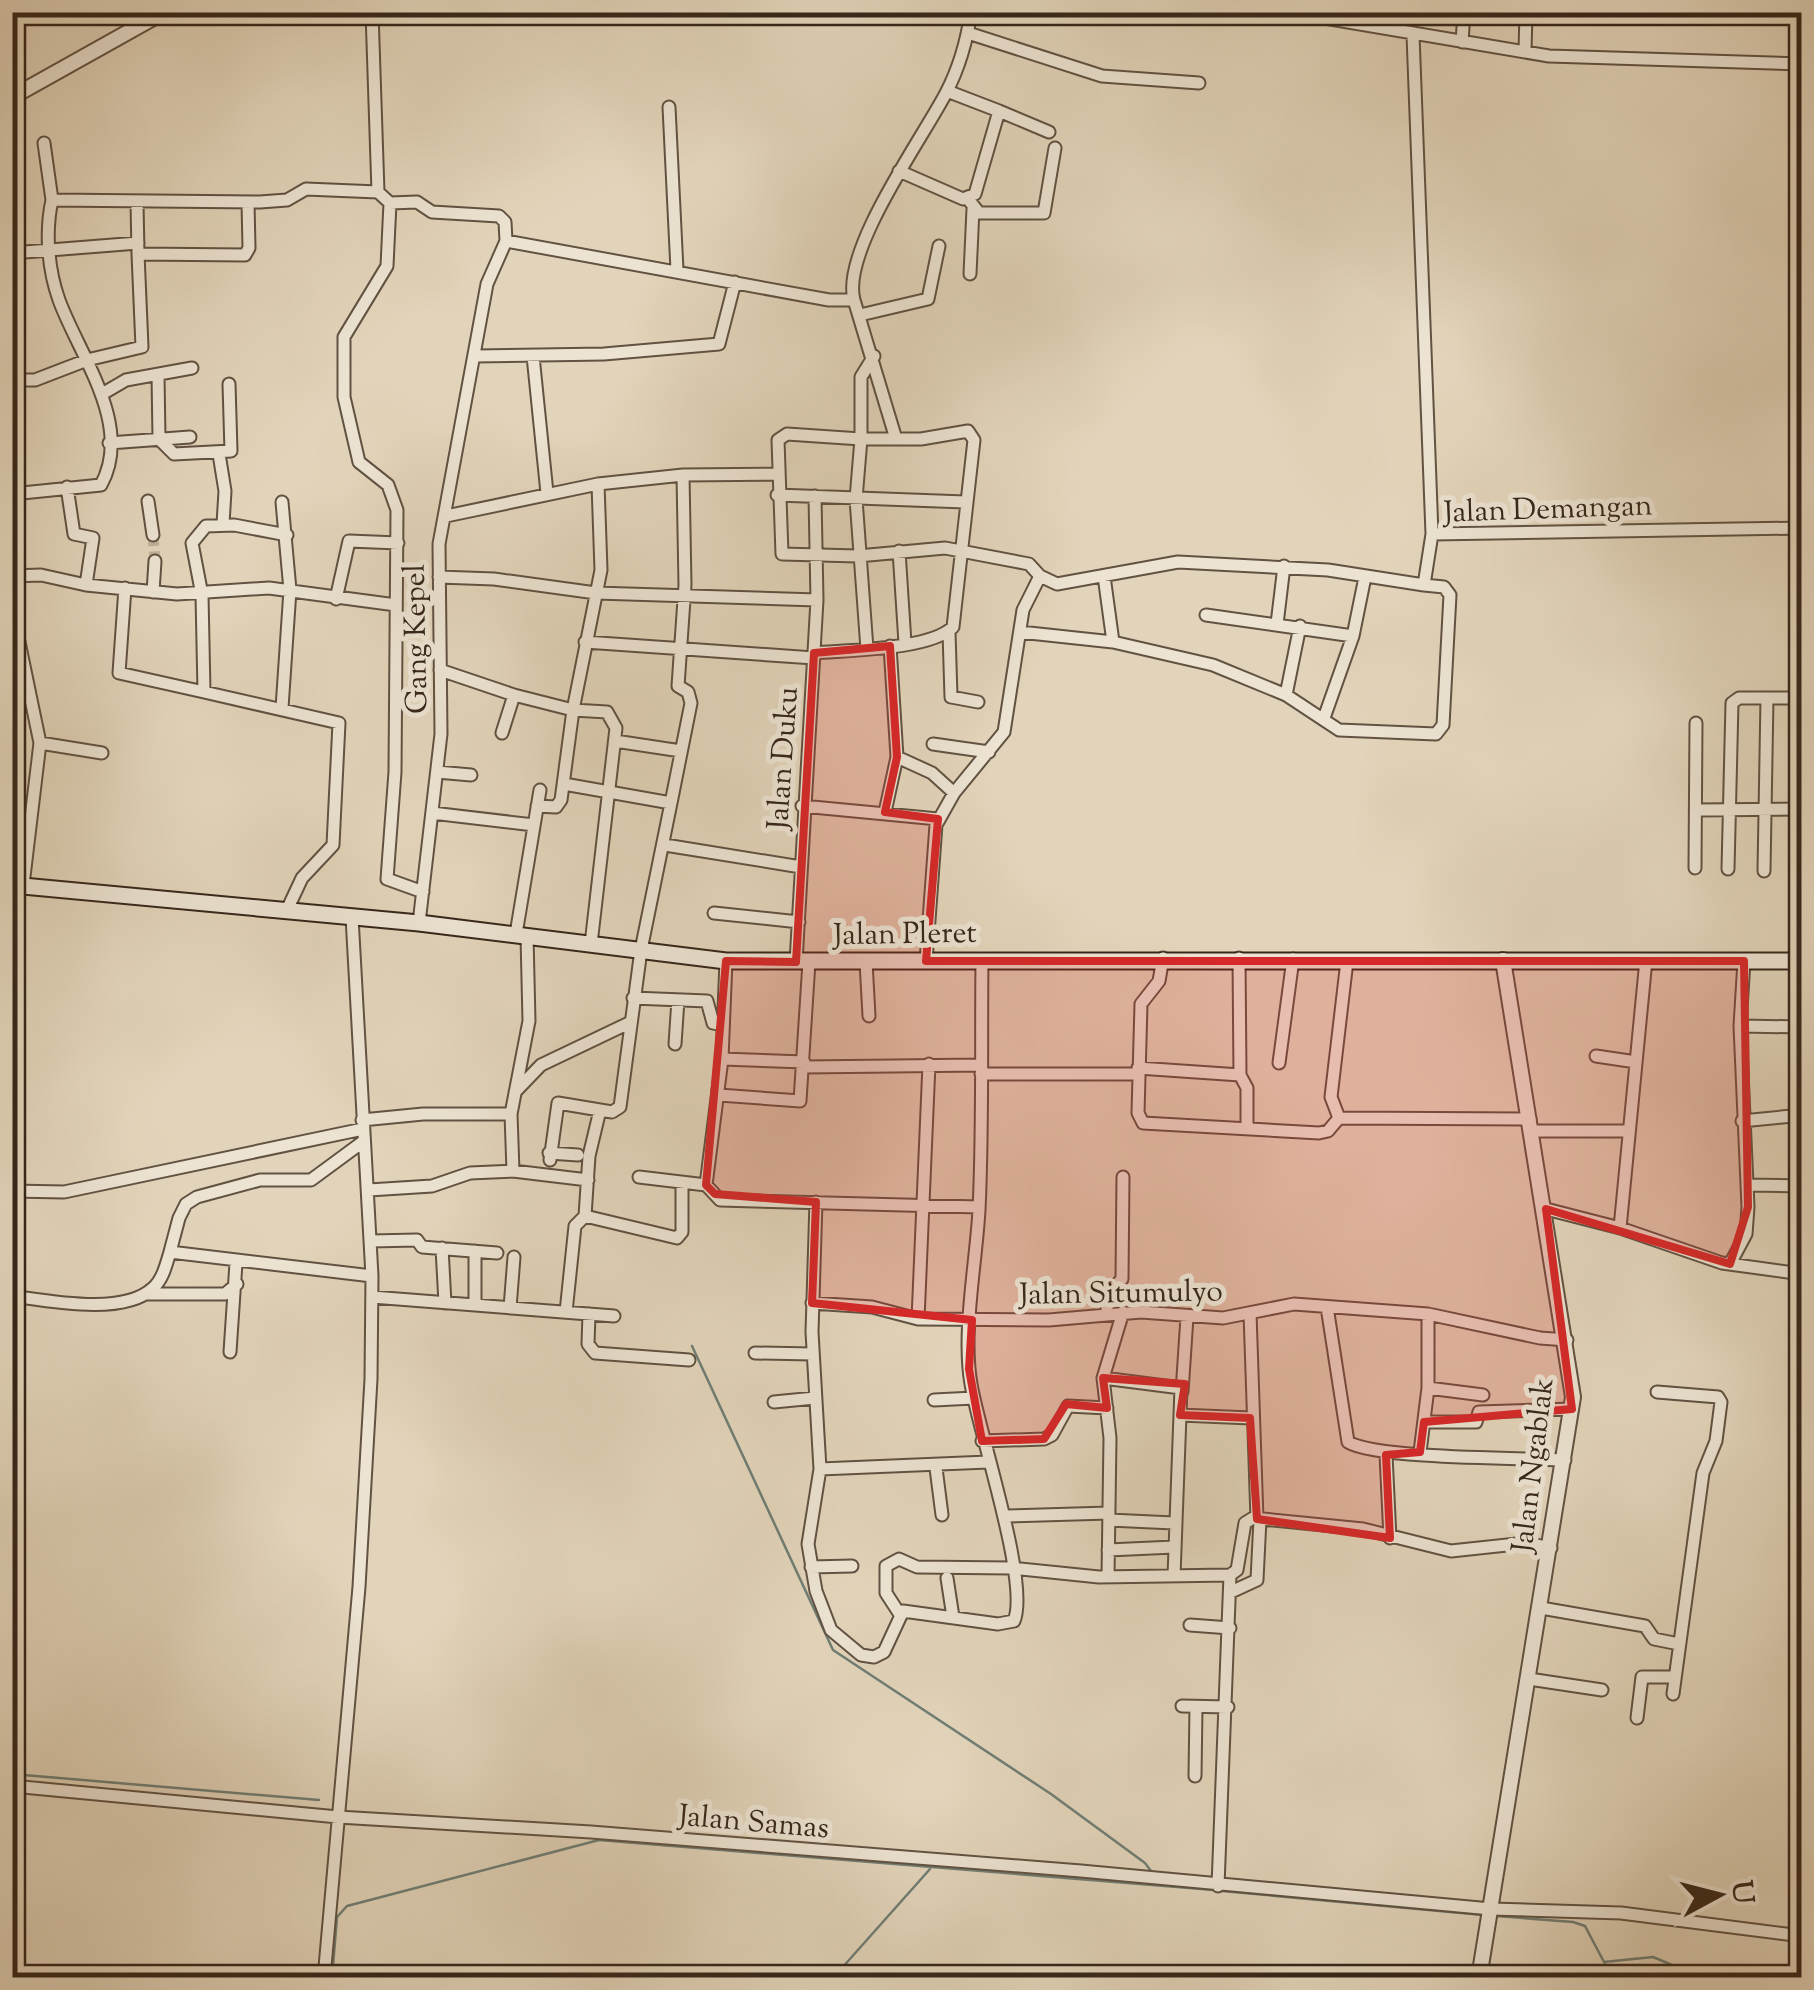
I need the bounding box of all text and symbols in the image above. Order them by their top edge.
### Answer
street label: Jalan Demangan [1441,485,1653,536]
street label: Gang Kepel [395,564,440,714]
street label: Jalan Duku [758,685,811,833]
street label: Jalan Pleret [831,913,977,958]
street label: Jalan Situmulyo [1017,1271,1223,1318]
street label: Jalan Ngablak [1502,1376,1567,1557]
street label: Jalan Samas [675,1795,831,1851]
north arrow [1669,1845,1769,1945]
text: U [1720,1879,1762,1906]

